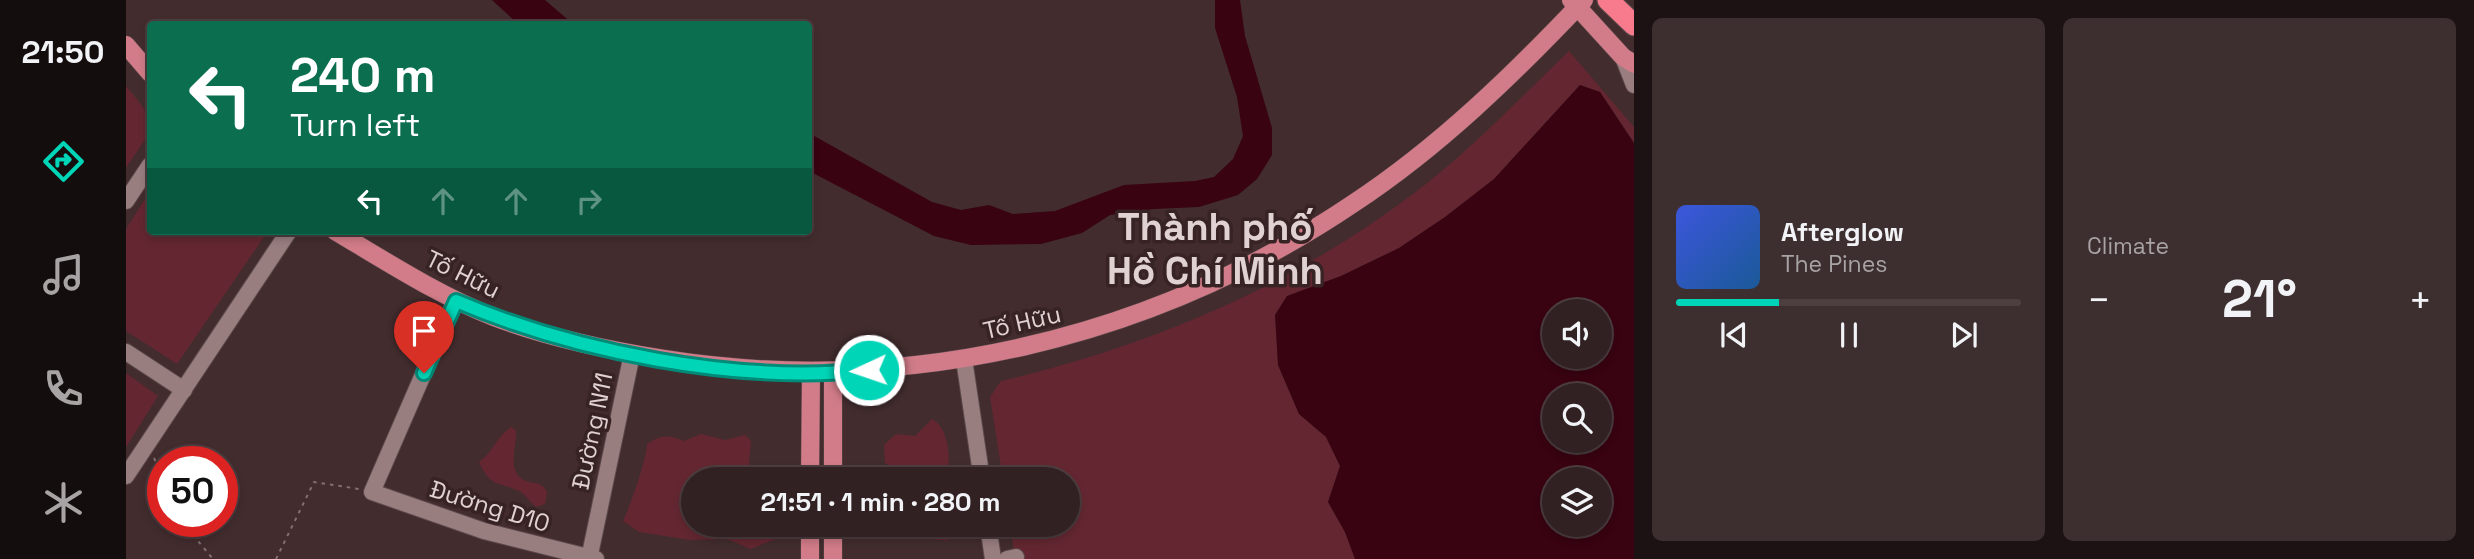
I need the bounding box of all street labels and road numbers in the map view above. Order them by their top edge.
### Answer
street label: Tố Hữu [421,243,505,305]
street label: Tố Hữu [980,298,1064,346]
street label: Đường N11 [565,370,619,492]
street label: Đường D10 [426,473,554,539]

